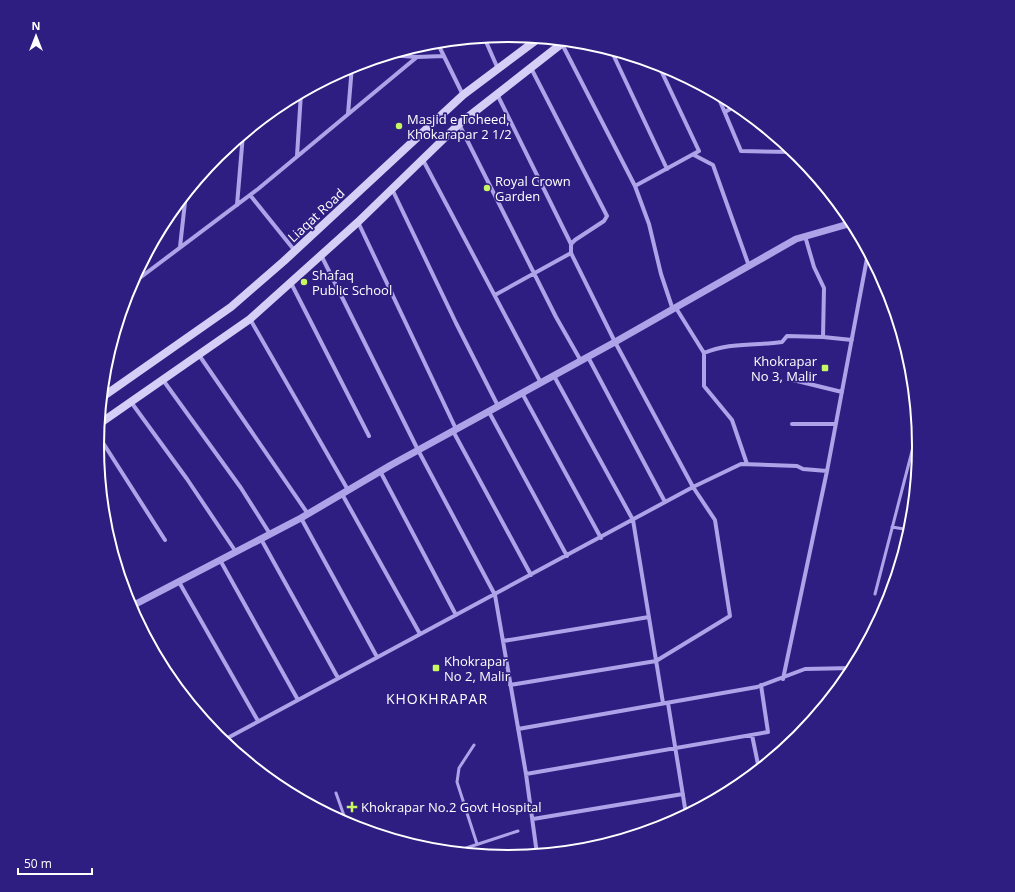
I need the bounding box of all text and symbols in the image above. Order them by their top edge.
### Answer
north arrow [16,16,56,56]
text: N [32,18,40,33]
place label: Masjid e Toheed, Khokarapar 2 1/2 [407,110,512,143]
marker: Masjid e Toheed, Khokarapar 2 1/2 [394,121,404,131]
place label: Royal Crown Garden [495,172,571,205]
marker: Royal Crown Garden [482,183,492,193]
street label: Liaqat Road [284,184,348,246]
place label: Shafaq Public School [312,266,392,299]
marker: Shafaq Public School [299,277,309,287]
place label: Khokrapar No 3, Malir [751,352,818,385]
marker: Khokrapar No 3, Malir [820,363,830,373]
place label: Khokrapar No 2, Malir [444,652,511,685]
marker: Khokrapar No 2, Malir [431,663,441,673]
district label: KHOKHRAPAR [386,689,488,708]
place label: Khokrapar No.2 Govt Hospital [361,798,542,816]
marker: Khokrapar No.2 Govt Hospital [346,801,358,813]
scale bar [18,850,92,876]
text: 50 m [24,855,52,872]

